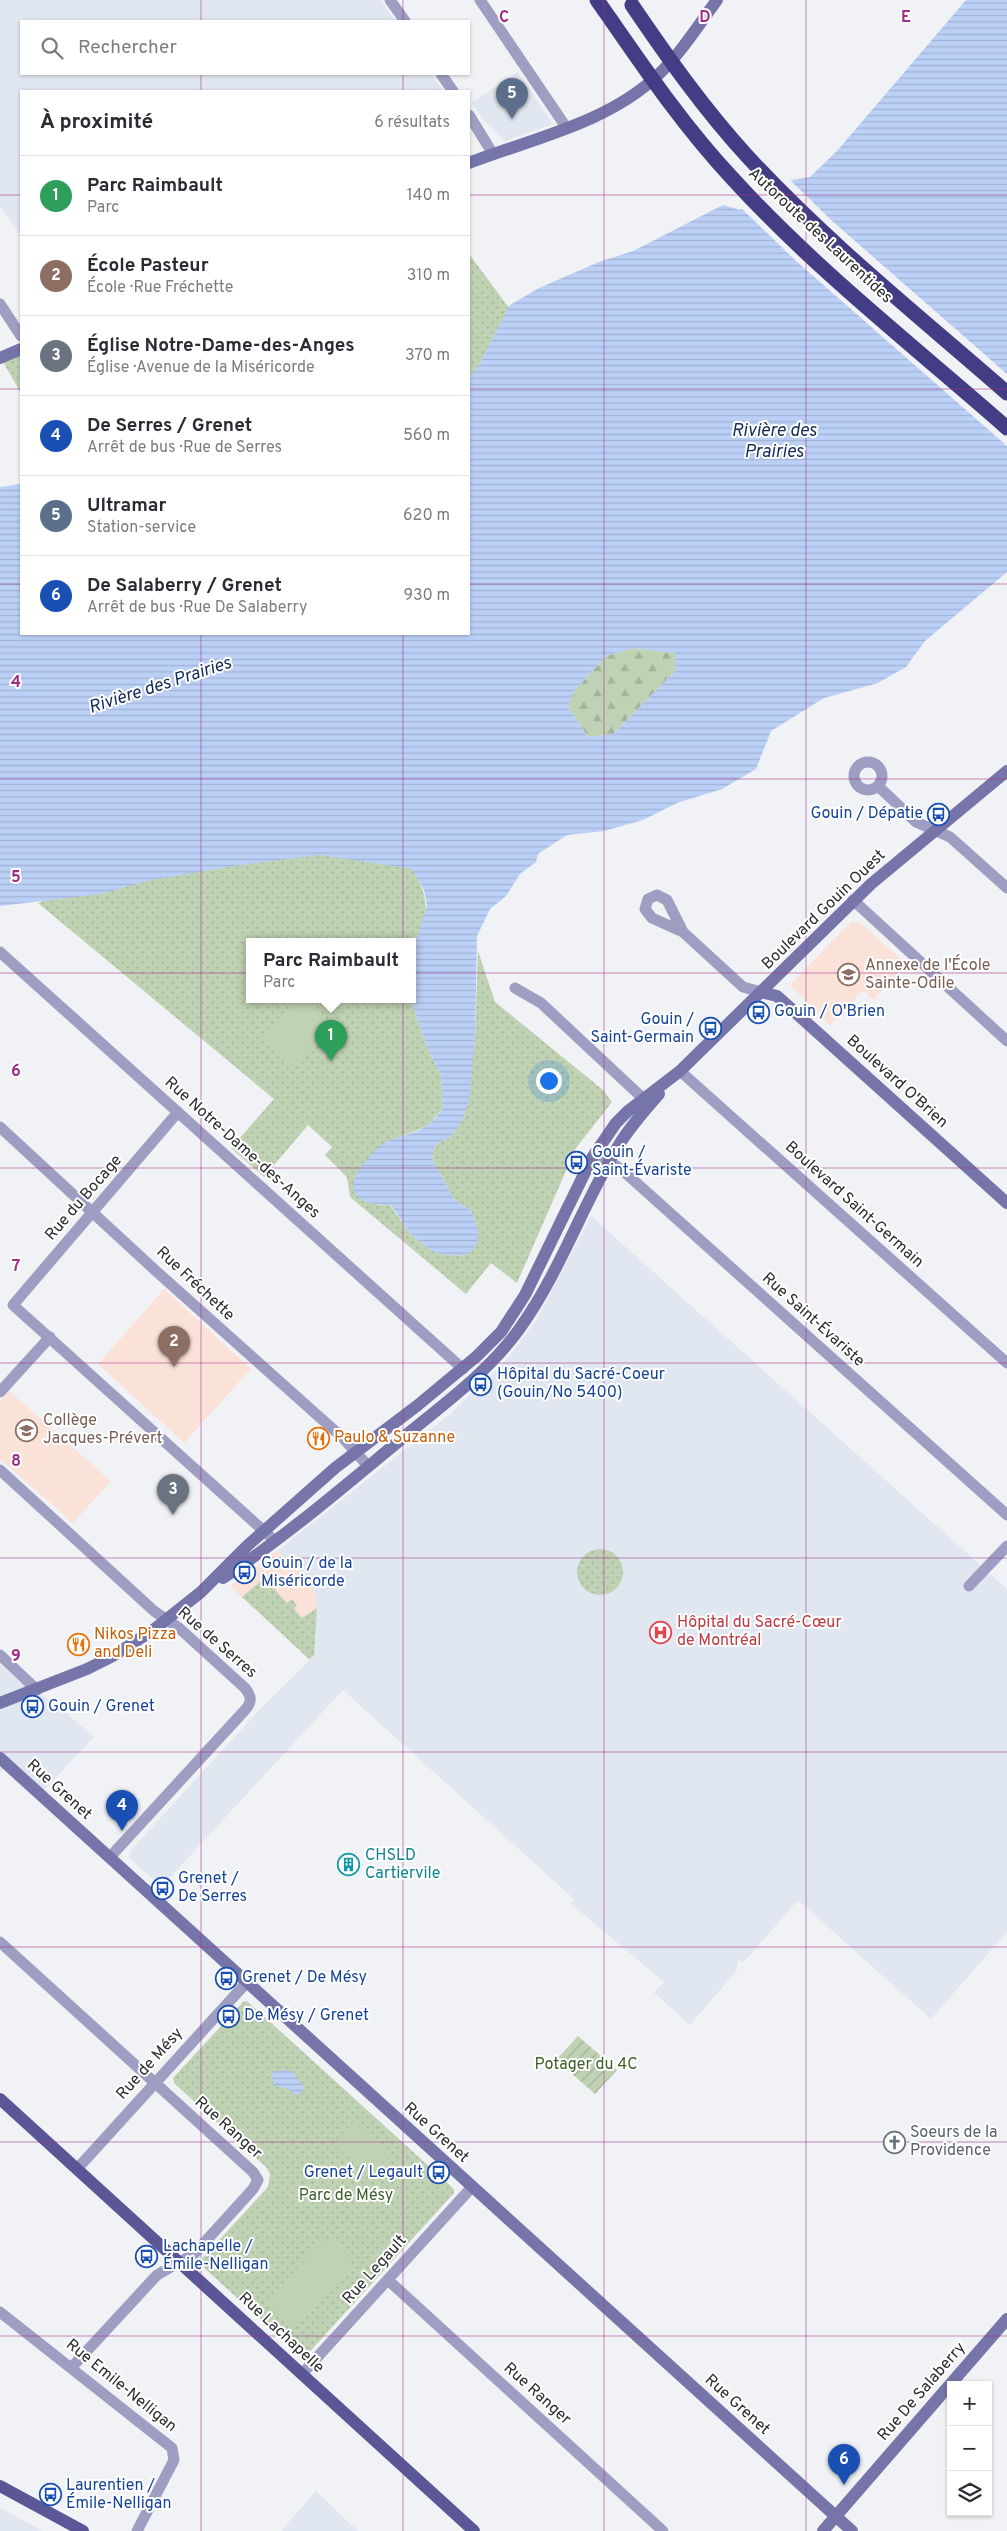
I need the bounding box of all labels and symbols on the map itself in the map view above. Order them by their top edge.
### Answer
text: C [499,8,509,28]
text: D [699,8,711,28]
text: E [901,8,911,28]
pin: 5 [496,78,528,119]
street label: Autoroute des Laurentides [744,164,896,308]
water label: Rivière des Prairies [731,420,817,464]
water label: Rivière des Prairies [86,652,235,720]
text: 4 [11,673,21,693]
bus stop icon: Gouin / Dépatie [927,802,951,826]
place label: Gouin / Dépatie [810,804,923,824]
street label: Boulevard Gouin Ouest [758,846,890,974]
text: 5 [11,868,21,888]
place label: Annexe de l'École Sainte-Odile [865,954,990,994]
school or university icon: Annexe de l'École Sainte-Odile [837,963,861,987]
bus stop icon: Gouin / O'Brien [746,1000,770,1024]
place label: Gouin / O'Brien [774,1002,885,1022]
place label: Gouin / Saint-Germain [590,1010,694,1048]
bus stop icon: Gouin / Saint-Germain [698,1017,722,1041]
pin: 1 [315,1020,347,1061]
street label: Boulevard O'Brien [842,1031,952,1133]
text: 6 [11,1062,21,1082]
your location [536,1068,562,1094]
street label: Rue Notre-Dame-des-Anges [160,1073,324,1223]
street label: Boulevard Saint-Germain [781,1137,927,1273]
place label: Gouin / Saint-Évariste [592,1143,692,1181]
bus stop icon: Gouin / Saint-Évariste [564,1150,588,1174]
street label: Rue du Bocage [41,1151,127,1245]
street label: Rue Fréchette [152,1243,238,1325]
text: 7 [12,1257,20,1277]
street label: Rue Saint-Évariste [758,1267,870,1371]
pin: 2 [158,1326,190,1367]
place label: Hôpital du Sacré-Coeur (Gouin/No 5400) [497,1365,665,1403]
bus stop icon: Hôpital du Sacré-Coeur (Gouin/No 5400) [469,1372,493,1396]
place label: Collège Jacques-Prévert [43,1411,163,1449]
school or university icon: Collège Jacques-Prévert [15,1418,39,1442]
restaurant icon: Paulo & Suzanne [306,1426,330,1450]
place label: Paulo & Suzanne [334,1428,455,1448]
text: 8 [11,1452,21,1472]
pin: 3 [157,1474,189,1515]
place label: Gouin / de la Miséricorde [261,1554,352,1592]
bus stop icon: Gouin / de la Miséricorde [233,1561,257,1585]
street label: Rue de Serres [173,1603,261,1683]
place label: Hôpital du Sacré-Cœur de Montréal [677,1613,842,1651]
hospital icon: Hôpital du Sacré-Cœur de Montréal [649,1620,673,1644]
place label: Nikos Pizza and Deli [94,1625,176,1663]
restaurant icon: Nikos Pizza and Deli [66,1632,90,1656]
text: 9 [11,1647,21,1667]
bus stop icon: Gouin / Grenet [20,1695,44,1719]
place label: Gouin / Grenet [48,1697,155,1717]
street label: Rue Grenet [22,1755,96,1825]
pin: 4 [106,1790,138,1831]
place label: CHSLD Cartiervile [365,1846,440,1884]
building icon: CHSLD Cartiervile [337,1853,361,1877]
place label: Grenet / De Serres [178,1869,247,1907]
bus stop icon: Grenet / De Serres [150,1876,174,1900]
bus stop icon: Grenet / De Mésy [214,1966,238,1990]
place label: Grenet / De Mésy [242,1968,367,1988]
bus stop icon: De Mésy / Grenet [216,2004,240,2028]
place label: De Mésy / Grenet [244,2006,369,2026]
street label: Rue de Mésy [112,2024,188,2104]
park label: Potager du 4C [534,2055,638,2075]
street label: Rue Ranger [190,2092,266,2164]
street label: Rue Grenet [399,2098,473,2168]
place label: Soeurs de la Providence [910,2123,998,2161]
church icon: Soeurs de la Providence [882,2130,906,2154]
bus stop icon: Grenet / Legault [427,2161,451,2185]
place label: Grenet / Legault [304,2163,423,2183]
park label: Parc de Mésy [299,2186,393,2206]
street label: Rue Legault [339,2231,411,2309]
place label: Lachapelle / Émile-Nelligan [163,2237,268,2275]
bus stop icon: Lachapelle / Émile-Nelligan [135,2244,159,2268]
street label: Rue Lachapelle [234,2288,328,2378]
street label: Rue Emile-Nelligan [61,2335,181,2437]
street label: Rue De Salaberry [874,2338,970,2446]
street label: Rue Ranger [499,2358,575,2430]
street label: Rue Grenet [700,2370,774,2440]
pin: 6 [828,2444,860,2485]
place label: Laurentien / Émile-Nelligan [66,2476,171,2514]
bus stop icon: Laurentien / Émile-Nelligan [38,2483,62,2507]

